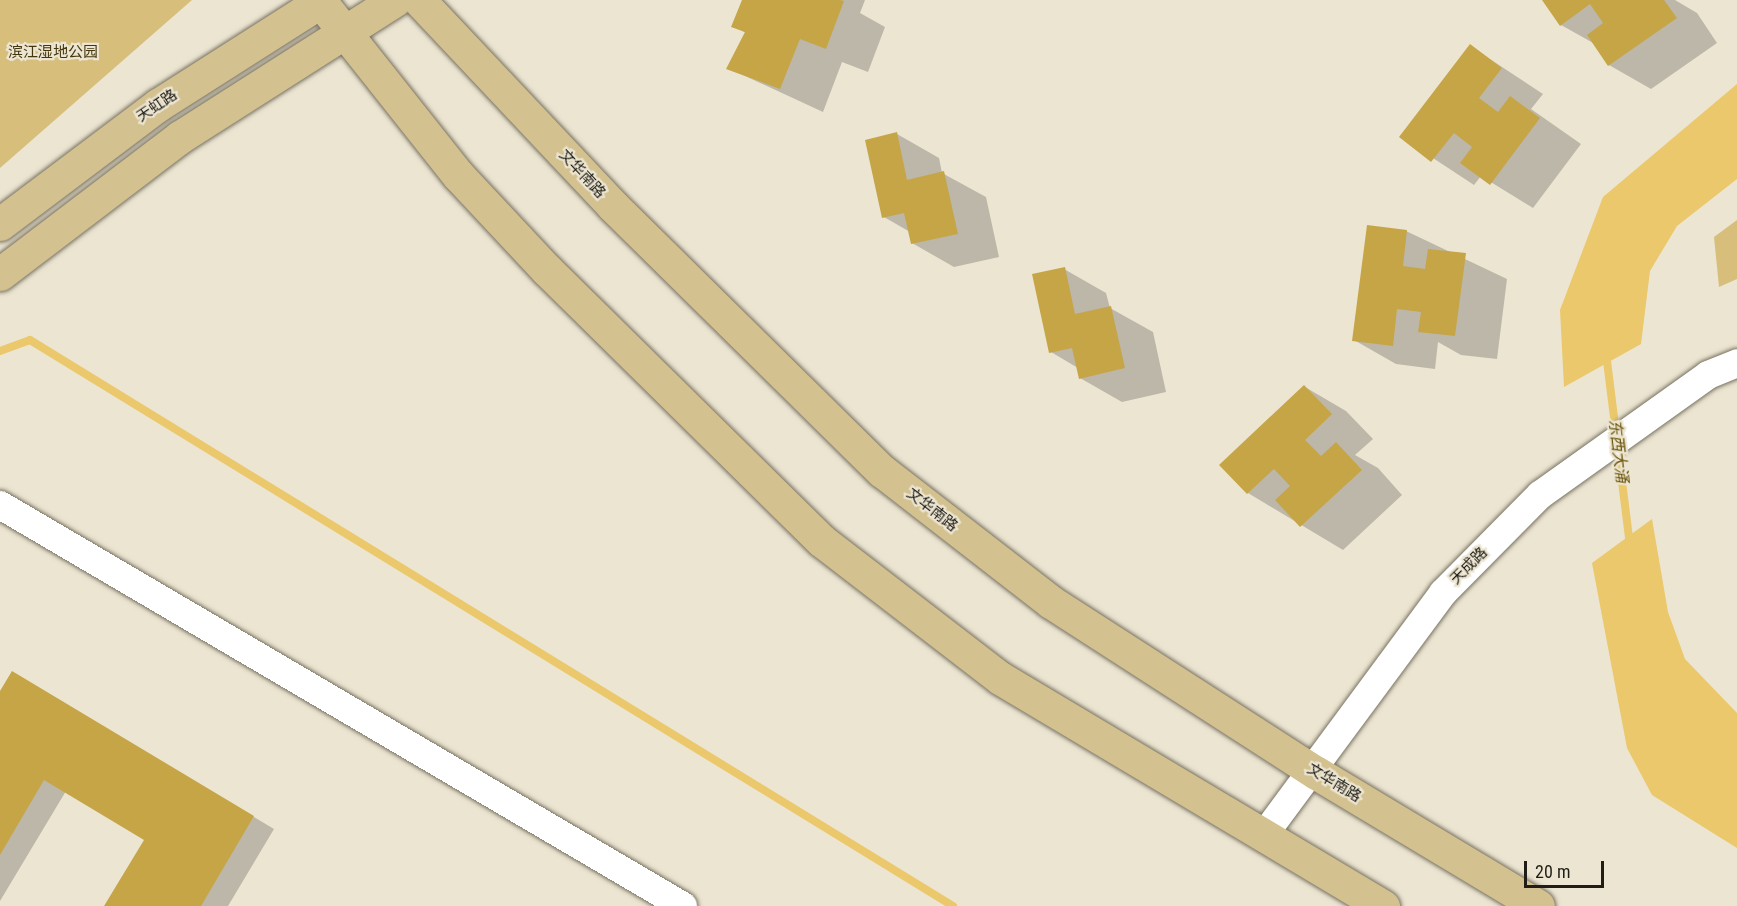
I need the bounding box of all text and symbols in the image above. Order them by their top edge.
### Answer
park label: 滨江湿地公园 [8,44,98,62]
street label: 天虹路 [133,86,181,126]
street label: 文华南路 [555,146,609,202]
water label: 东西大涌 [1605,418,1631,484]
street label: 文华南路 [903,484,961,536]
street label: 天成路 [1447,544,1491,588]
street label: 文华南路 [1304,760,1364,806]
scale bar [1527,849,1606,887]
text: 20 m [1535,861,1570,882]

